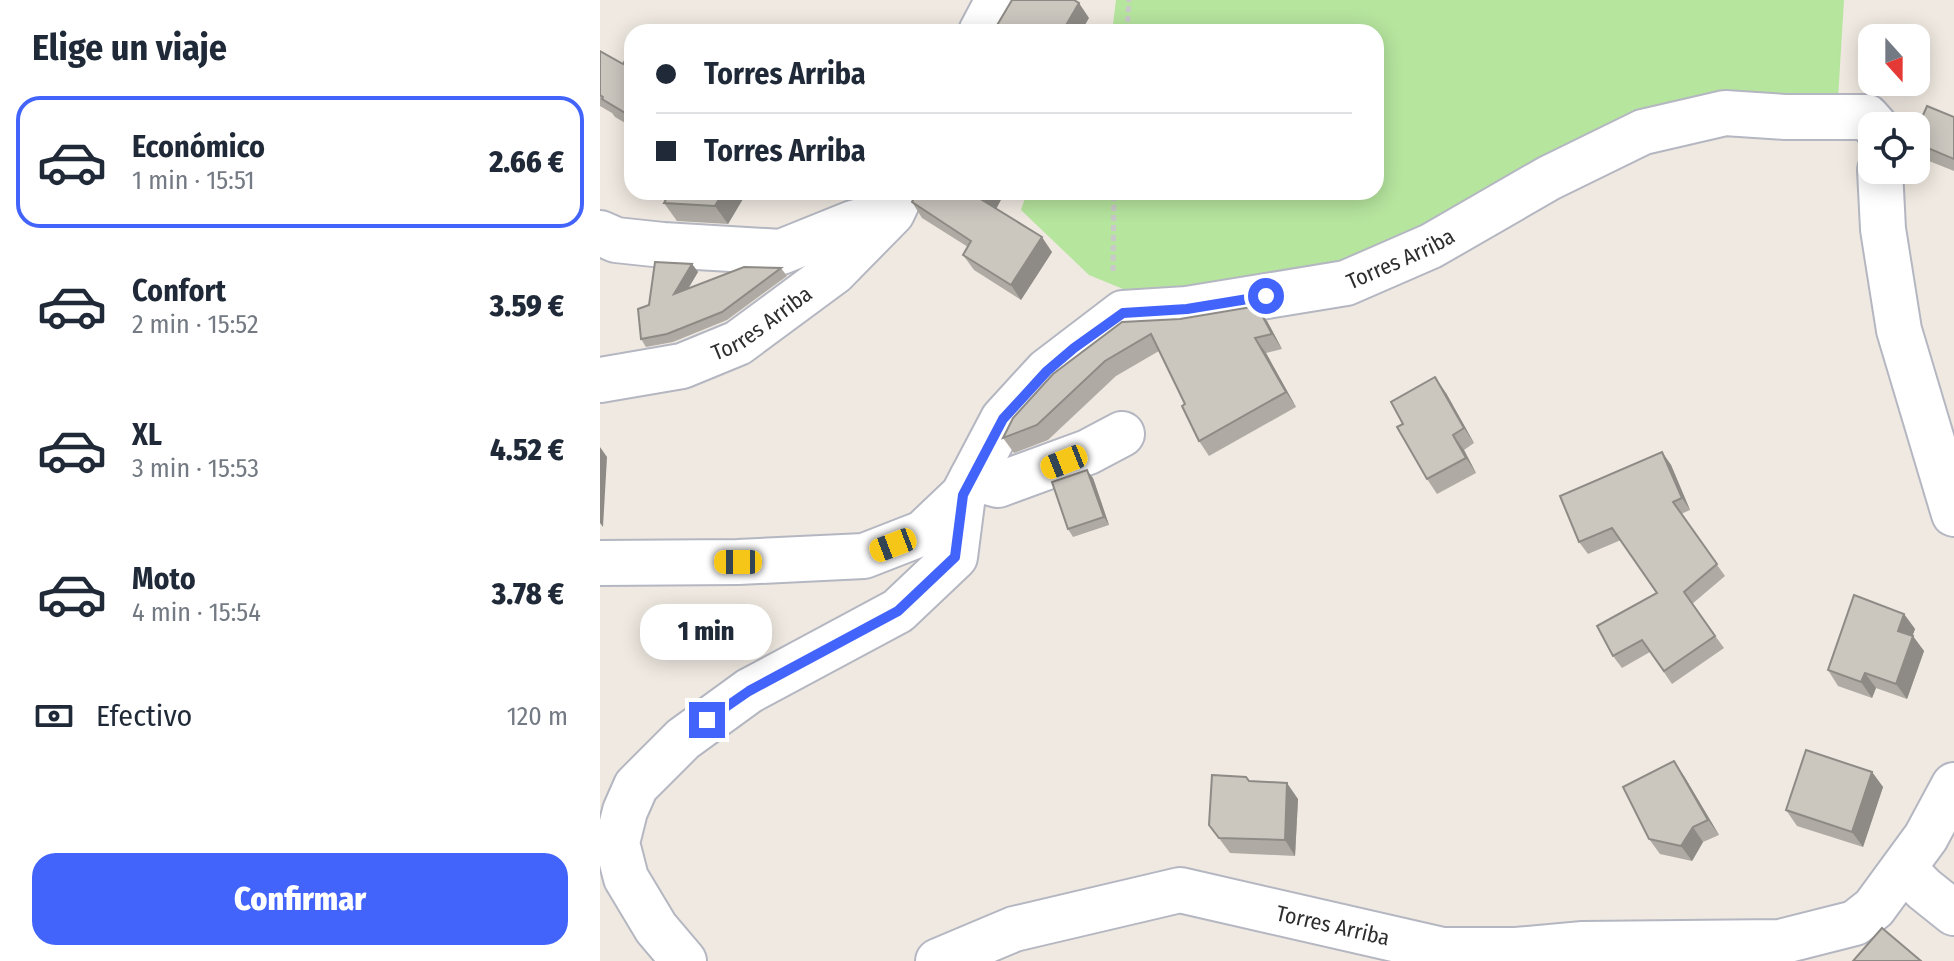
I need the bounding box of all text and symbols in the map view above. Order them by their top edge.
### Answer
north arrow [1858,24,1930,96]
map controls [1858,24,1930,184]
text: Elige un viaje [32,26,227,70]
text: Torres Arriba [704,56,866,92]
button: locate [1858,112,1930,184]
icon: car [36,126,108,198]
text: Económico [132,129,265,165]
text: Torres Arriba [704,133,866,169]
text: 2.66 € [489,144,564,180]
text: 1 min · 15:51 [132,165,255,196]
street label: Torres Arriba [1342,222,1459,295]
icon: car [36,270,108,342]
text: Confort [132,273,226,309]
route start [1248,278,1284,314]
street label: Torres Arriba [708,280,817,366]
text: 3.59 € [490,288,564,324]
text: 2 min · 15:52 [132,309,258,340]
icon: car [36,414,108,486]
text: XL [132,417,162,453]
text: 4.52 € [490,432,564,468]
car [1037,442,1091,482]
text: 3 min · 15:53 [132,453,259,484]
car [866,525,920,565]
car [714,550,762,574]
icon: car [36,558,108,630]
text: Moto [132,561,196,597]
text: 3.78 € [492,576,564,612]
text: 4 min · 15:54 [132,597,261,628]
callout: 1 min [641,604,773,660]
text: 1 min [678,616,734,647]
icon: cash [32,694,76,738]
text: Efectivo [96,698,192,734]
text: 120 m [507,701,568,732]
route end [689,702,725,738]
button: Confirmar [32,853,568,945]
street label: Torres Arriba [1274,899,1392,952]

